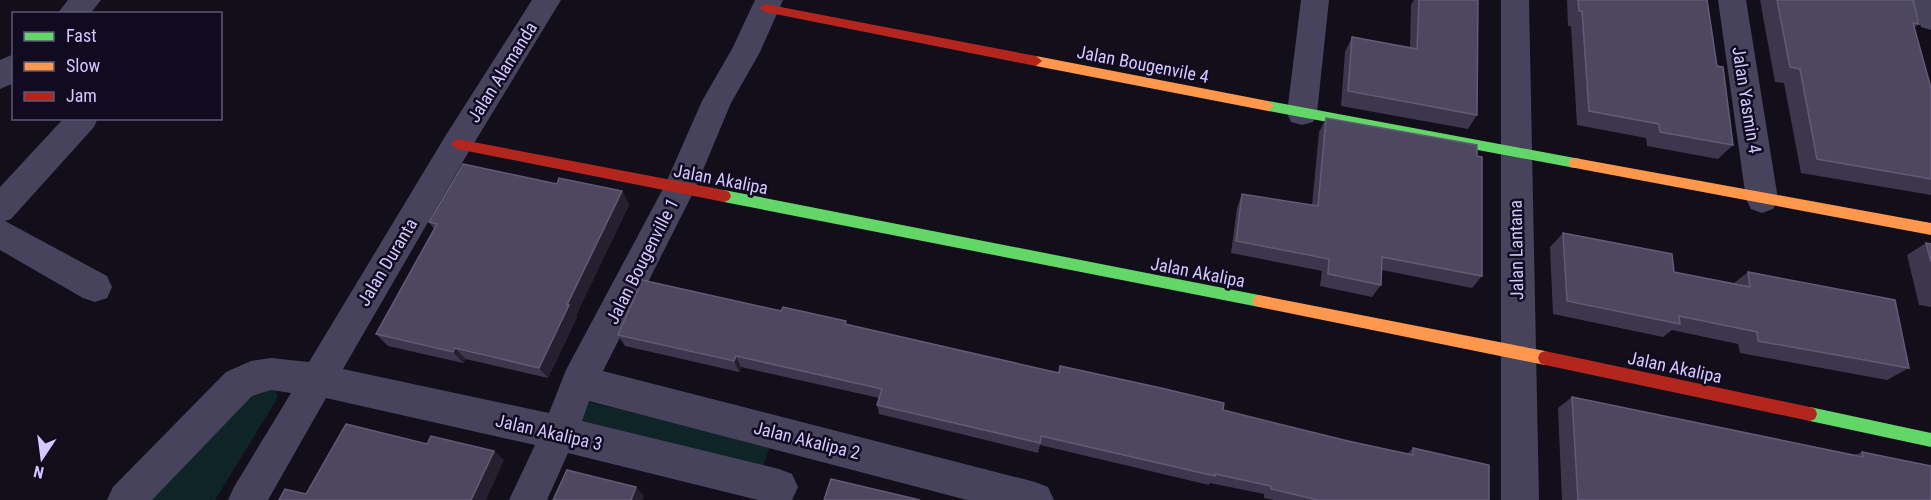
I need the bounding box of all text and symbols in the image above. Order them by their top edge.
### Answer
legend [12,12,222,120]
street label: Jalan Alamanda [463,18,541,126]
text: Fast [66,25,97,46]
street label: Jalan Bougenvile 4 [1075,41,1211,87]
street label: Jalan Yasmin 4 [1728,45,1766,155]
text: Slow [66,55,101,76]
text: Jam [66,85,97,106]
street label: Jalan Akalipa [672,160,770,198]
street label: Jalan Bougenville 1 [601,195,683,327]
street label: Jalan Lantana [1505,200,1527,300]
street label: Jalan Duranta [353,214,421,310]
street label: Jalan Akalipa [1149,253,1247,291]
street label: Jalan Akalipa [1626,347,1724,387]
street label: Jalan Akalipa 3 [494,410,604,454]
street label: Jalan Akalipa 2 [752,417,862,463]
north arrow [12,428,72,488]
text: N [32,462,46,482]

